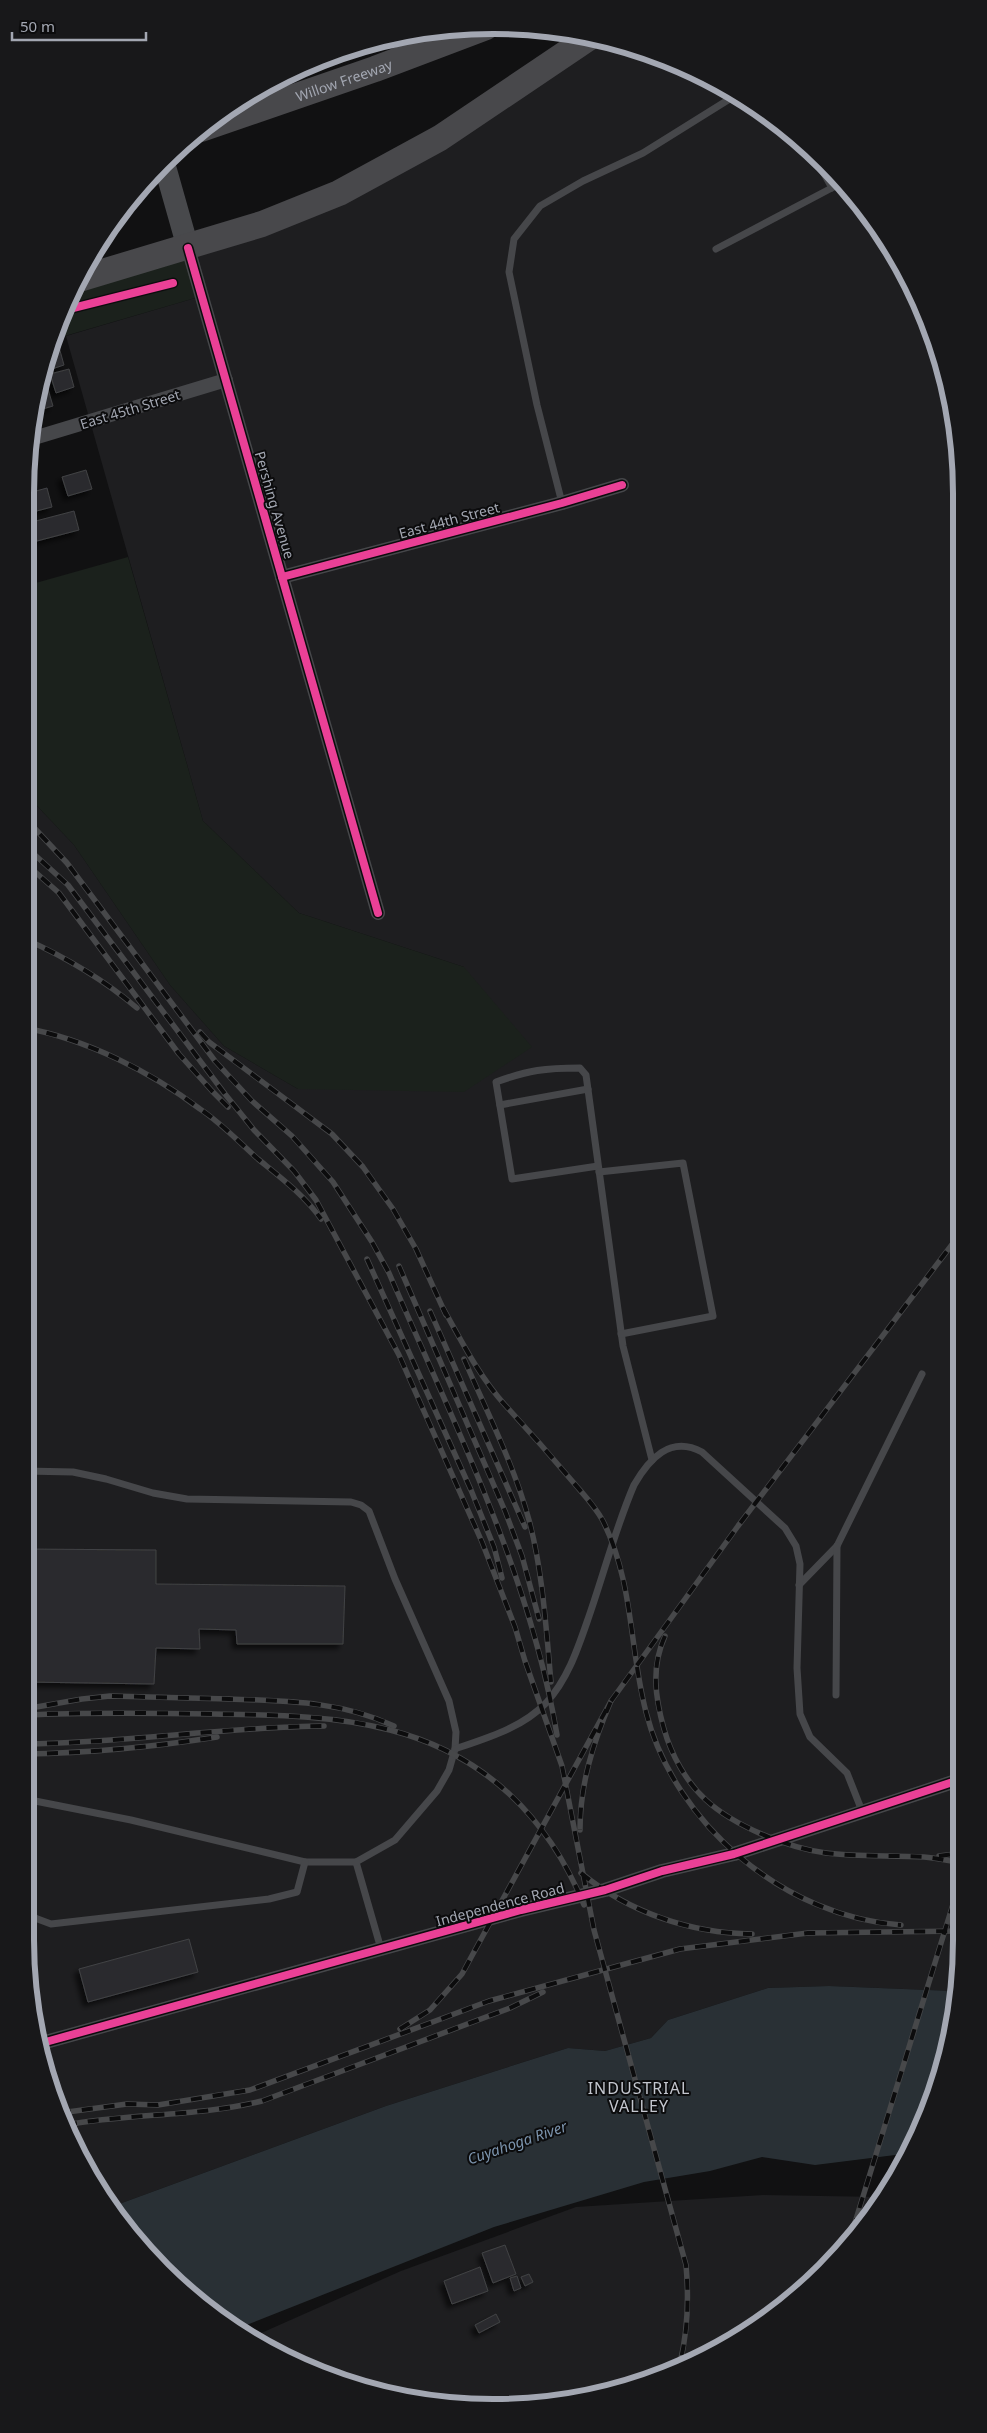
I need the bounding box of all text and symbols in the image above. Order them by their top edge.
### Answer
scale bar [12,10,146,42]
text: 50 m [20,16,55,36]
street label: Willow Freeway [293,54,396,105]
street label: East 45th Street [78,385,182,433]
street label: Pershing Avenue [251,449,299,561]
street label: East 44th Street [397,497,501,543]
street label: Independence Road [434,1878,566,1930]
district label: INDUSTRIAL VALLEY [588,2077,690,2117]
water label: Cuyahoga River [464,2115,570,2168]

